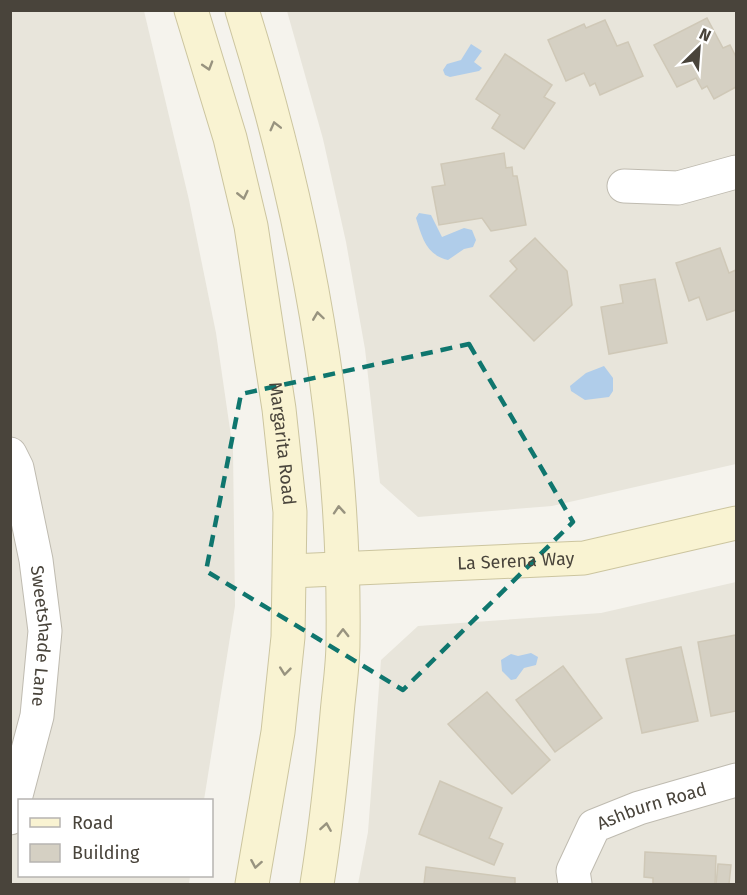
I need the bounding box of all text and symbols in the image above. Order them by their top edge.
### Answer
north arrow [669,18,729,78]
text: N [696,24,714,46]
one-way arrow [201,60,213,71]
one-way arrow [269,122,282,132]
one-way arrow [236,190,249,200]
one-way arrow [312,312,324,321]
street label: Margarita Road [264,380,300,506]
one-way arrow [333,506,346,515]
street label: La Serena Way [457,547,575,575]
street label: Sweetshade Lane [26,564,56,708]
one-way arrow [337,628,349,637]
one-way arrow [279,667,292,676]
street label: Ashburn Road [594,778,709,835]
legend [18,799,213,877]
text: Road [72,812,114,834]
one-way arrow [319,822,331,831]
text: Building [72,842,140,864]
one-way arrow [250,859,263,869]

